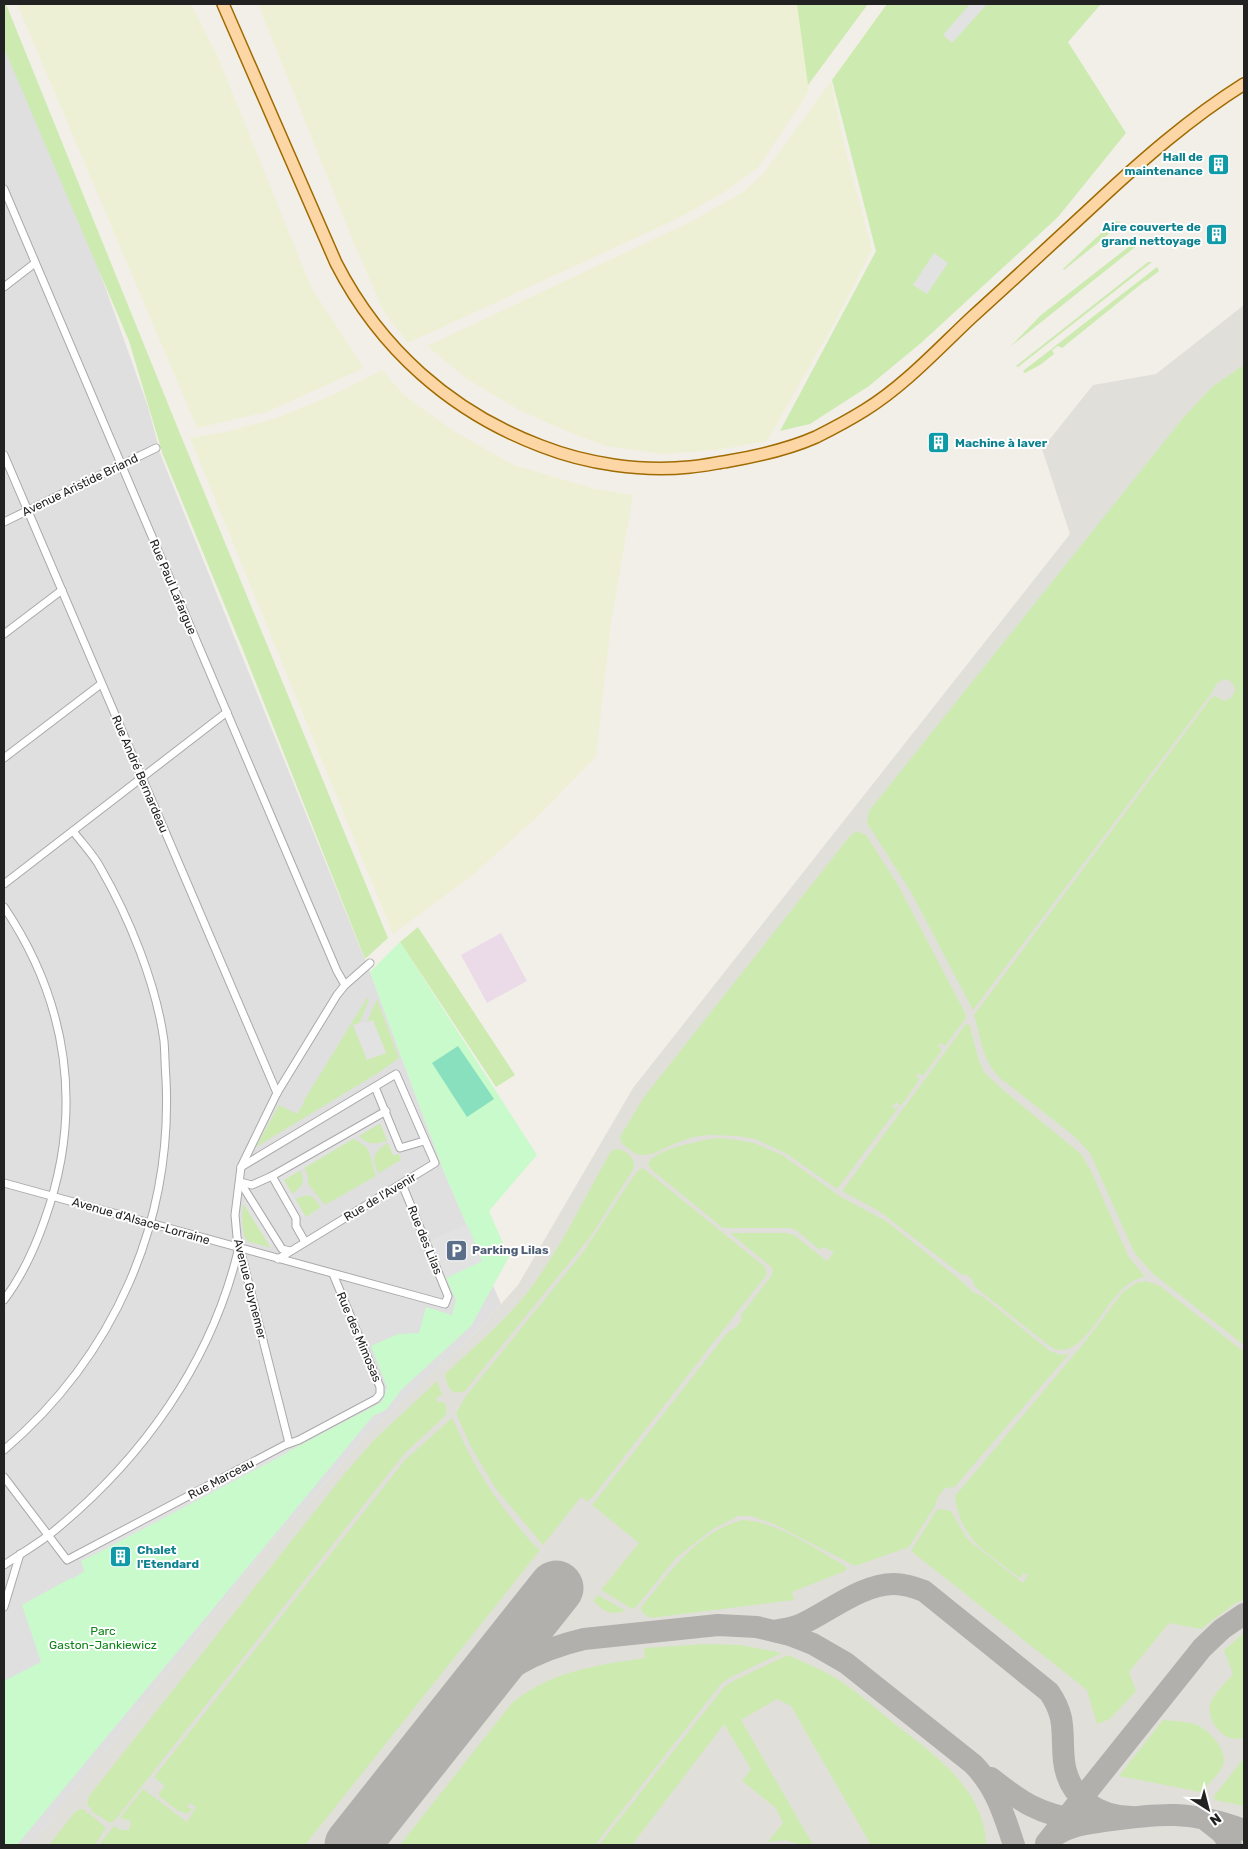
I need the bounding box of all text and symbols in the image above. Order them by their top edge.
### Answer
place label: Hall de maintenance [1124,150,1203,178]
building icon: Hall de maintenance [1207,152,1231,176]
place label: Aire couverte de grand nettoyage [1101,220,1201,248]
building icon: Aire couverte de grand nettoyage [1205,222,1229,246]
building icon: Machine à laver [927,431,951,455]
place label: Machine à laver [955,436,1048,450]
street label: Avenue Aristide Briand [20,451,140,519]
street label: Rue Paul Lafargue [147,537,199,637]
street label: Rue André Bernardeau [109,713,171,835]
street label: Rue de l'Avenir [341,1170,419,1224]
street label: Avenue d'Alsace-Lorraine [70,1195,212,1247]
street label: Rue des Lilas [405,1204,445,1276]
street label: Avenue Guynemer [231,1237,269,1341]
parking icon: Parking Lilas [444,1238,468,1262]
place label: Parking Lilas [472,1243,549,1257]
street label: Rue des Mimosas [334,1290,384,1384]
street label: Rue Marceau [186,1456,256,1502]
place label: Chalet l'Etendard [137,1543,199,1571]
building icon: Chalet l'Etendard [109,1545,133,1569]
park label: Parc Gaston-Jankiewicz [49,1624,157,1652]
north arrow [1183,1784,1233,1834]
text: N [1206,1809,1224,1829]

